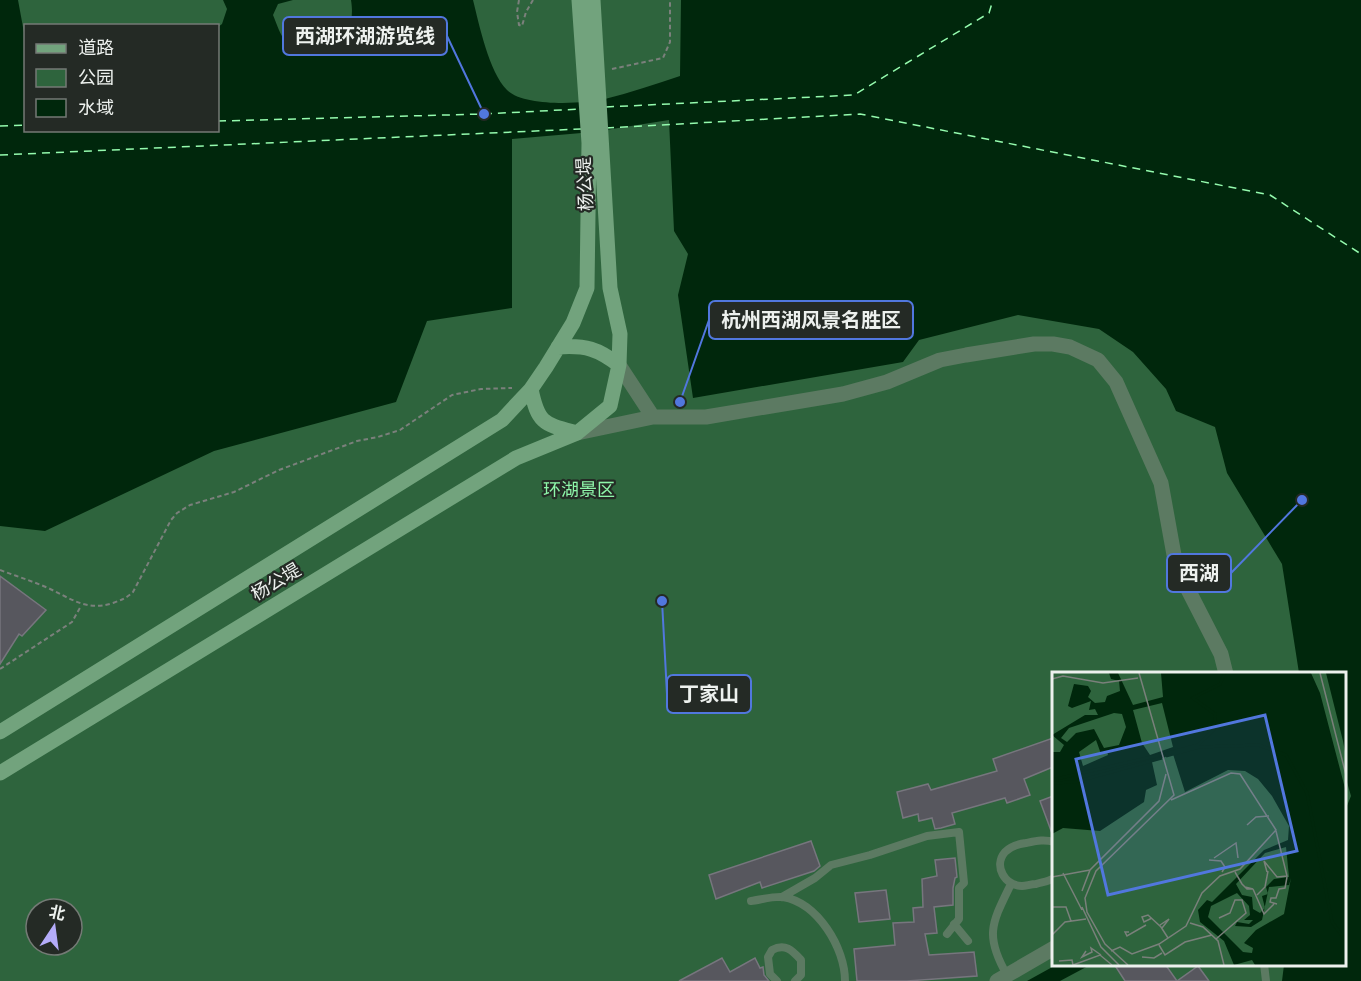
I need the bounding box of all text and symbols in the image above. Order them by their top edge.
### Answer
callout: 西湖环湖游览线 [283,17,447,55]
legend [24,24,219,132]
text: 西湖环湖游览线 [295,24,435,49]
text: 道路 [78,37,114,59]
text: 公园 [78,67,114,89]
text: 水域 [78,97,114,119]
street label: 杨公堤 [573,156,597,212]
callout: 杭州西湖风景名胜区 [709,301,913,339]
text: 杭州西湖风景名胜区 [721,308,901,333]
park label: 环湖景区 [543,479,615,501]
callout: 西湖 [1167,554,1231,592]
street label: 杨公堤 [247,559,305,605]
text: 西湖 [1179,561,1219,586]
inset map [1052,672,1346,966]
callout: 丁家山 [667,675,751,713]
text: 丁家山 [679,682,739,707]
north arrow [24,897,84,957]
text: 北 [47,902,67,925]

